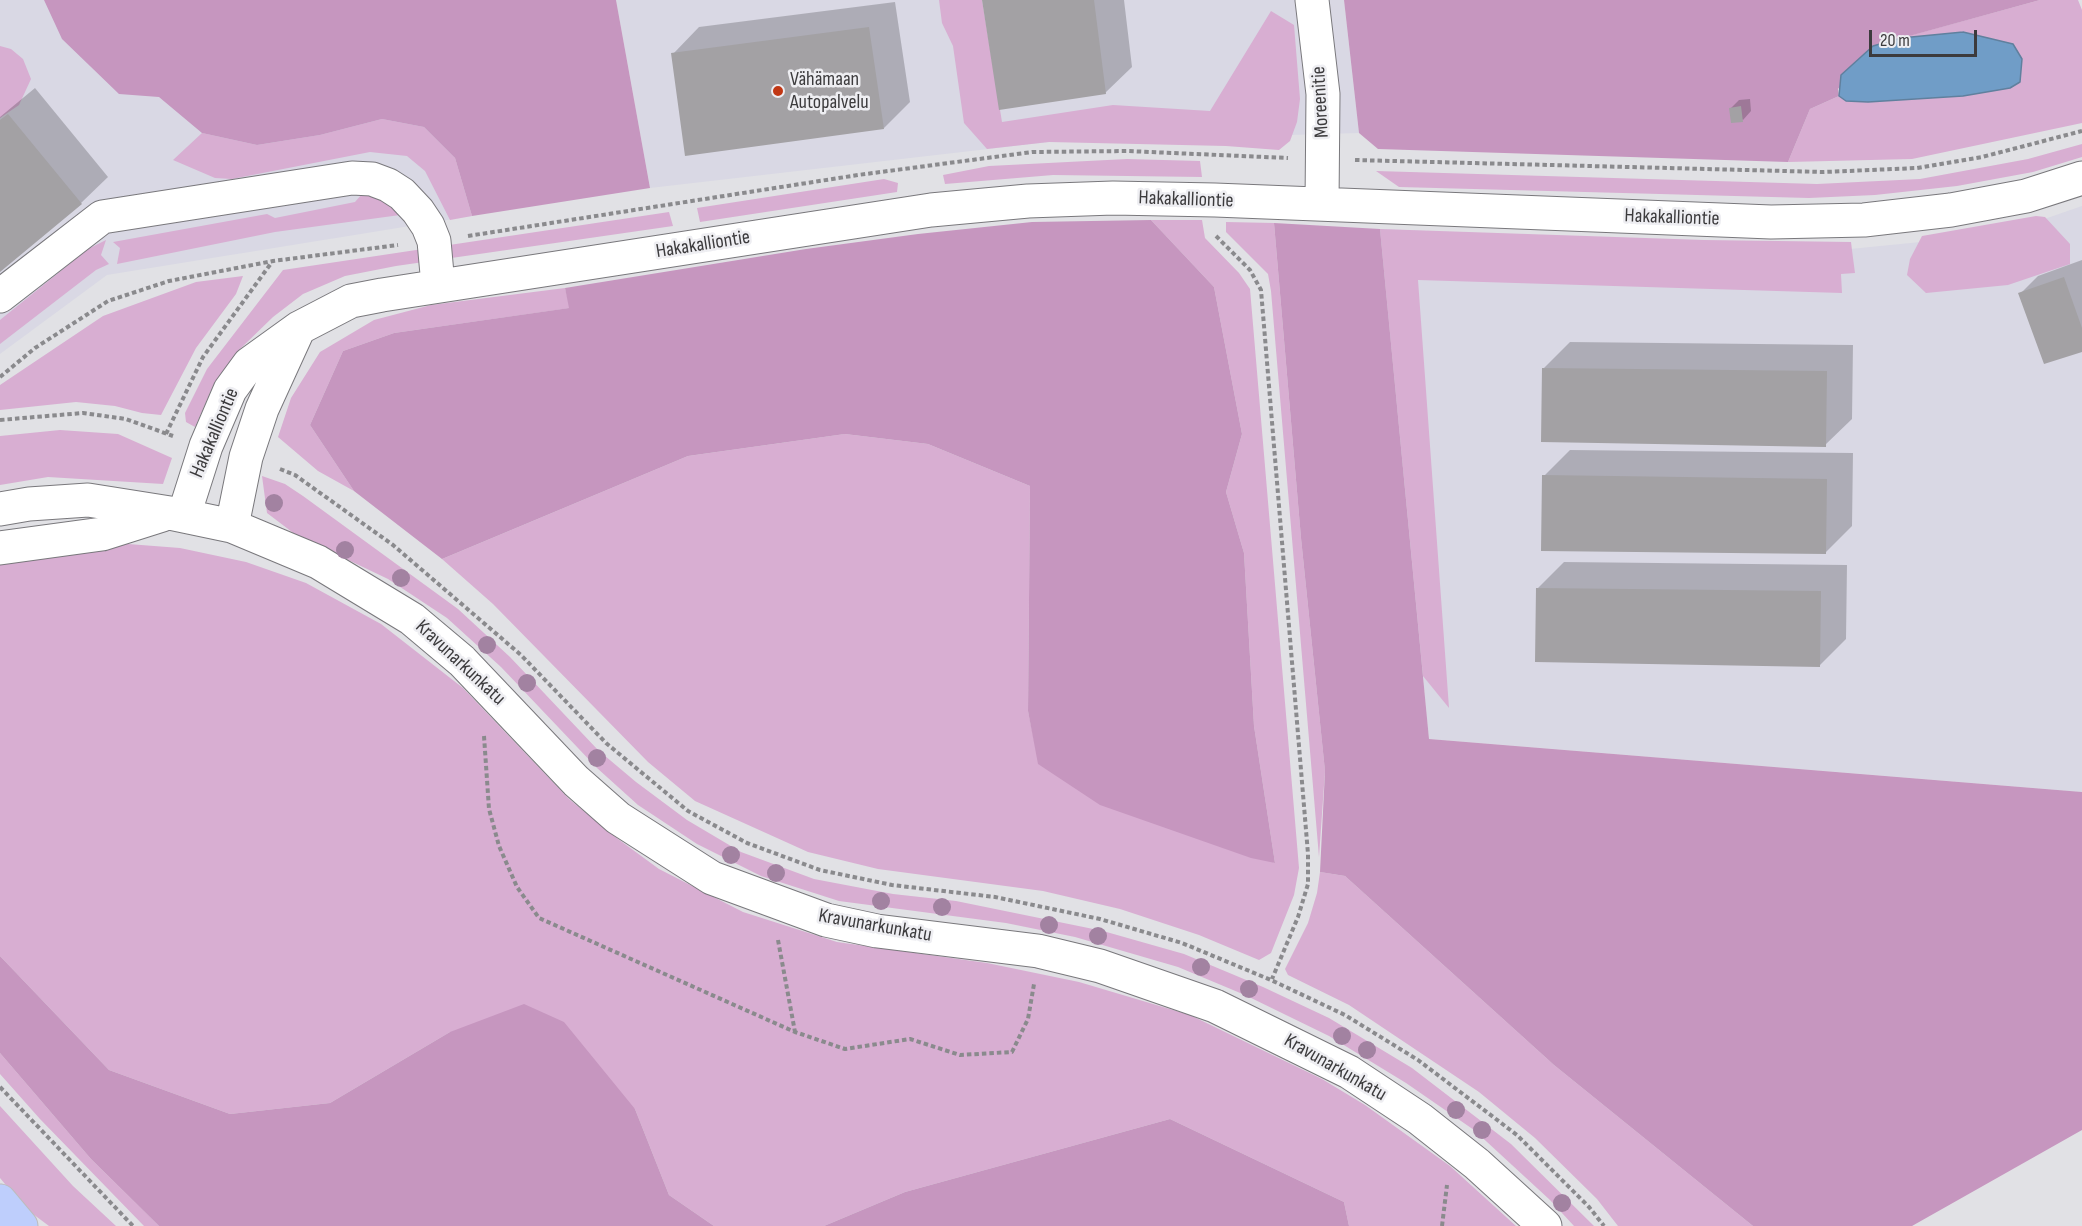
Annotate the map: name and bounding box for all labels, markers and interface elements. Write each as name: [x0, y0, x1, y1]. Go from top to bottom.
scale bar: [1872, 18, 1980, 56]
text: 20 m: [1880, 30, 1910, 51]
street label: Moreenitie: [1307, 66, 1335, 138]
place label: Vähämaan Autopalvelu: [790, 68, 869, 115]
marker: Vähämaan Autopalvelu: [771, 84, 785, 98]
street label: Hakakalliontie: [1138, 186, 1234, 214]
street label: Hakakalliontie: [1624, 204, 1720, 232]
street label: Hakakalliontie: [654, 226, 752, 264]
street label: Hakakalliontie: [185, 385, 245, 481]
street label: Kravunarkunkatu: [410, 615, 510, 711]
street label: Kravunarkunkatu: [817, 904, 933, 948]
street label: Kravunarkunkatu: [1279, 1029, 1391, 1107]

